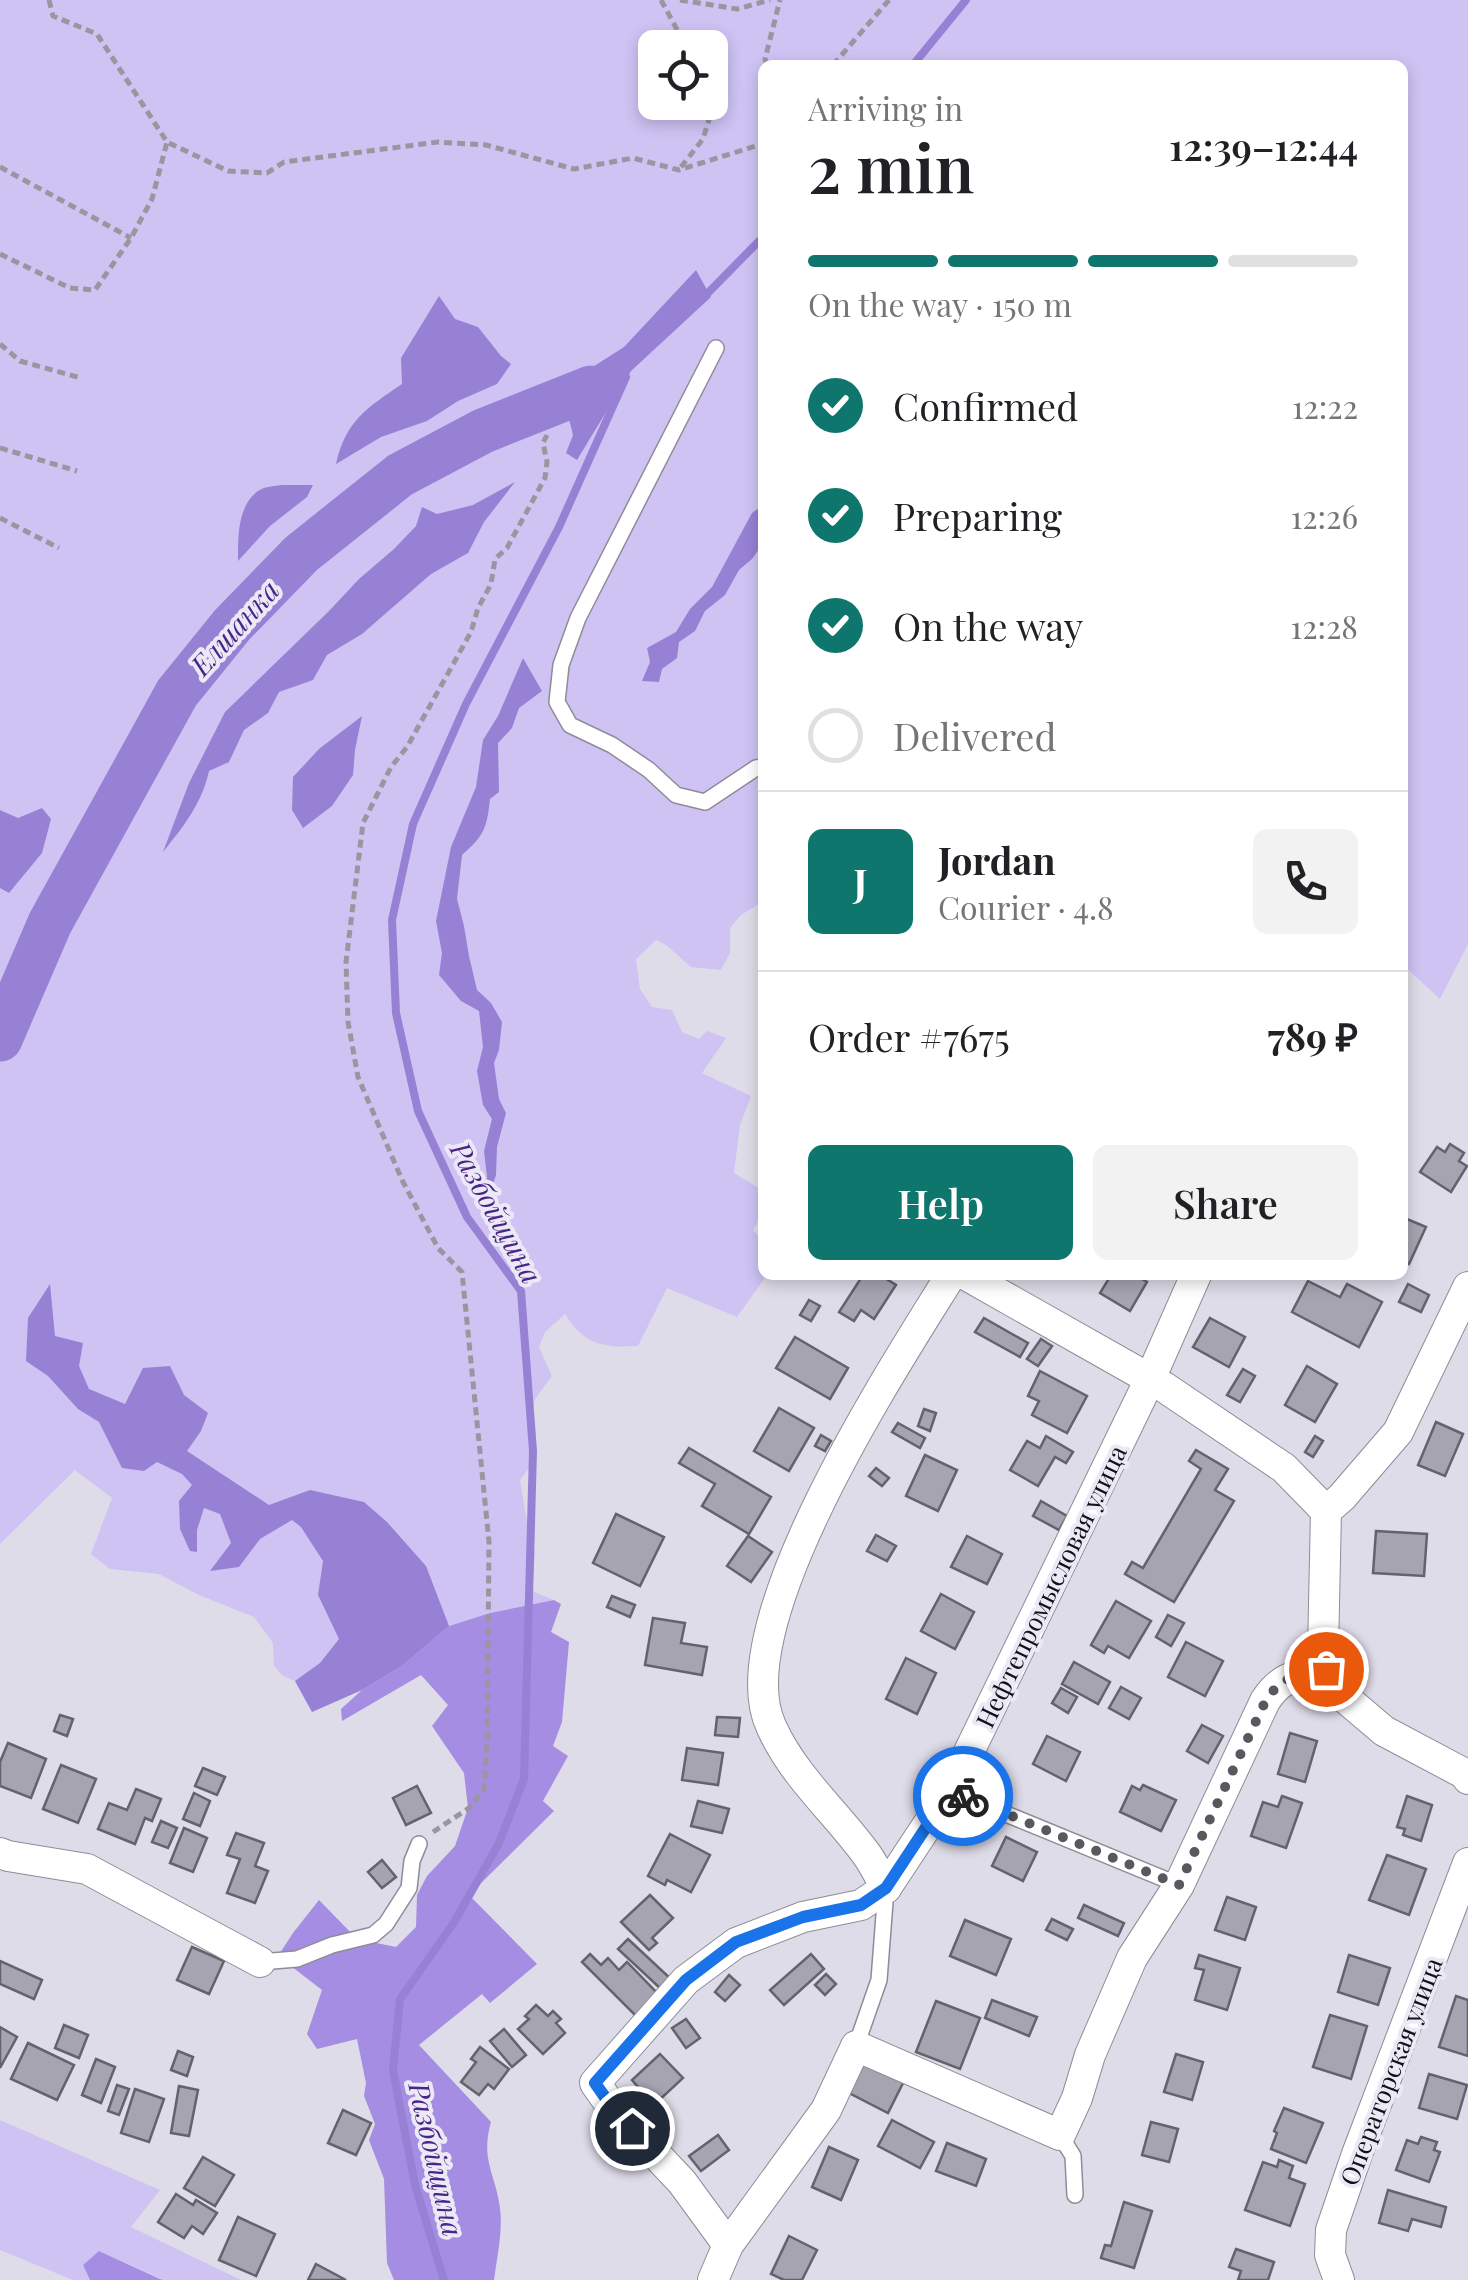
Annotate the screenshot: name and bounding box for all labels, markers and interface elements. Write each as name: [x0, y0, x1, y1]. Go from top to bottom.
map controls: [638, 30, 728, 120]
button: locate: [638, 30, 728, 120]
text: Arriving in: [808, 86, 963, 129]
text: 12:39–12:44: [1169, 120, 1358, 171]
text: 2 min: [808, 123, 974, 209]
text: On the way · 150 m: [808, 282, 1072, 325]
icon: check: [808, 378, 863, 433]
text: Confirmed: [893, 380, 1078, 431]
text: 12:22: [1292, 384, 1358, 427]
icon: check: [808, 488, 863, 543]
text: Preparing: [893, 490, 1062, 541]
text: 12:26: [1290, 494, 1358, 537]
water label: Елшанка: [181, 572, 287, 683]
icon: check: [808, 598, 863, 653]
text: On the way: [893, 600, 1083, 651]
text: 12:28: [1290, 604, 1358, 647]
text: Delivered: [893, 710, 1057, 761]
button: phone: [1253, 829, 1358, 934]
text: Jordan: [938, 834, 1056, 885]
text: J: [854, 856, 867, 907]
text: Courier · 4.8: [938, 885, 1114, 928]
text: 789 ₽: [1267, 1010, 1358, 1061]
text: Order #7675: [808, 1011, 1010, 1062]
water label: Разбойщина: [442, 1134, 551, 1290]
button: Help: [808, 1145, 1073, 1260]
button: Share: [1093, 1145, 1358, 1260]
street label: Нефтепромысловая улица: [967, 1439, 1133, 1733]
pin: [1284, 1627, 1369, 1712]
icon: bag: [1299, 1642, 1354, 1697]
courier: [913, 1746, 1013, 1846]
icon: bike: [936, 1769, 991, 1824]
street label: Операторская улица: [1331, 1952, 1449, 2190]
water label: Разбойщина: [401, 2077, 473, 2240]
pin: [590, 2086, 675, 2171]
icon: home: [605, 2101, 660, 2156]

